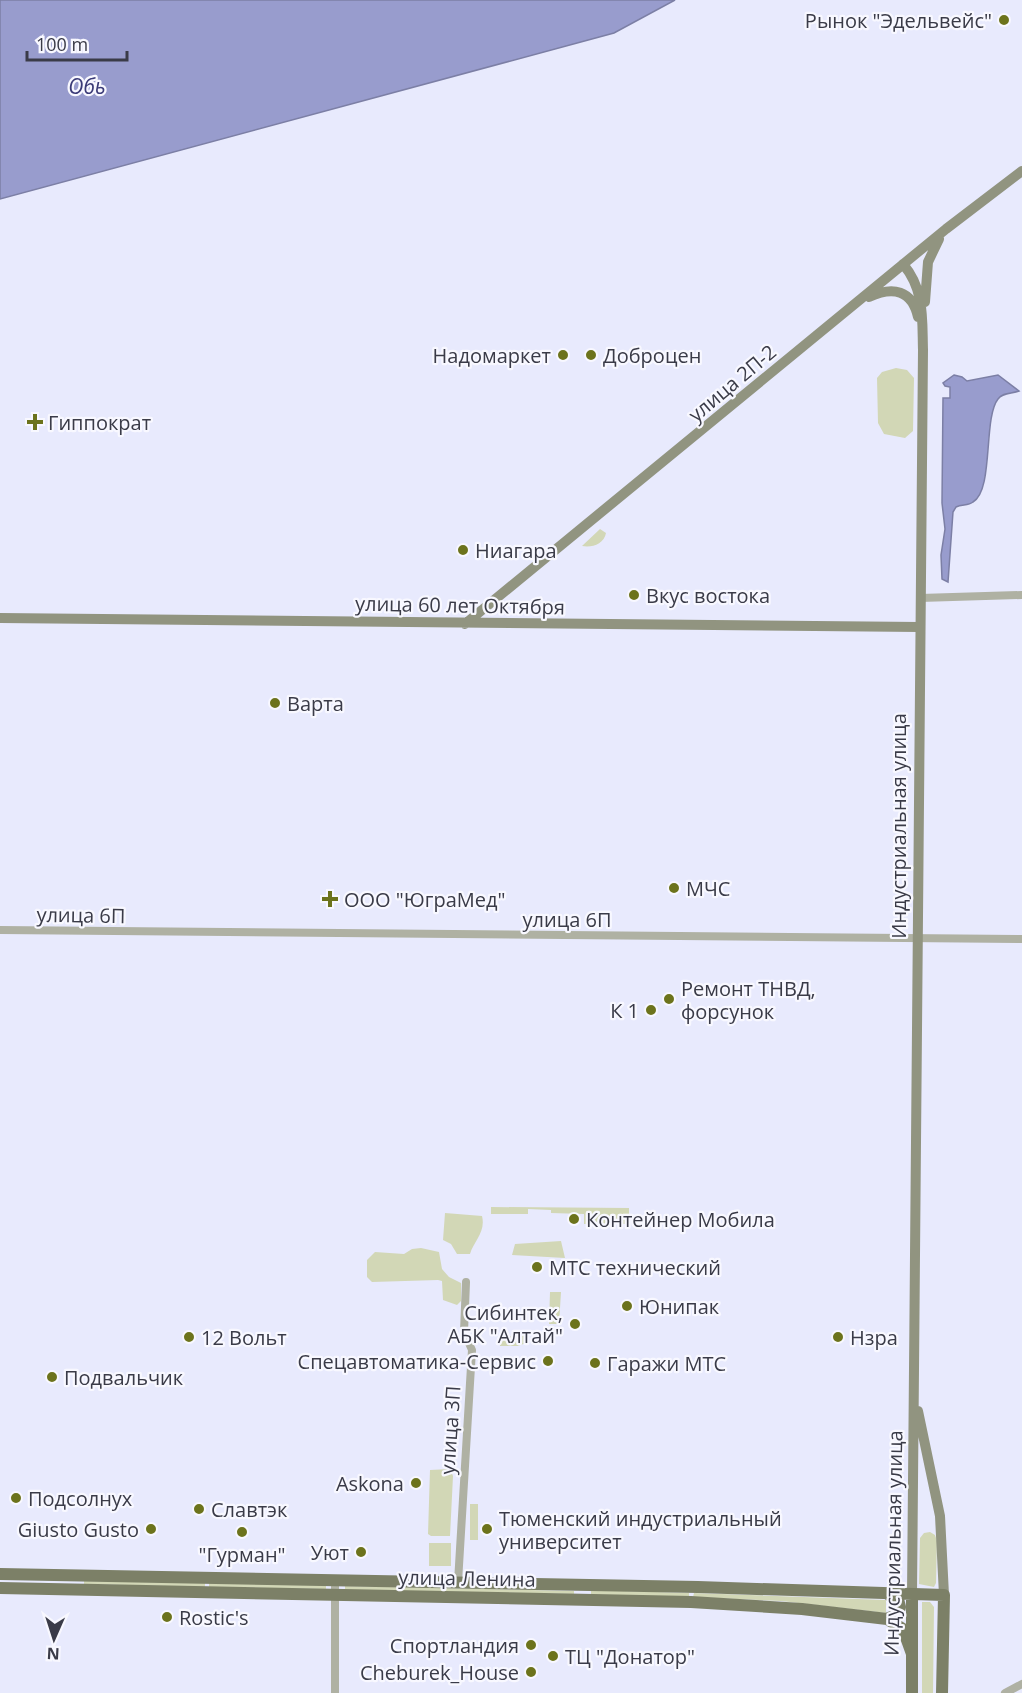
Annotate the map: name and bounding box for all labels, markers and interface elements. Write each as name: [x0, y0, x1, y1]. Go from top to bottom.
place label: Рынок "Эдельвейс": [805, 7, 992, 34]
marker: Рынок "Эдельвейс": [997, 13, 1011, 27]
scale bar: [27, 24, 128, 62]
text: 100 m: [36, 32, 88, 56]
water label: Обь: [68, 72, 106, 100]
street label: улица 2П-2: [682, 338, 782, 428]
place label: Надомаркет: [433, 342, 551, 369]
place label: Доброцен: [603, 342, 701, 369]
marker: Надомаркет: [556, 348, 570, 362]
marker: Доброцен: [584, 348, 598, 362]
place label: Гиппократ: [48, 409, 151, 436]
marker: Гиппократ: [26, 413, 44, 431]
place label: Ниагара: [475, 537, 557, 564]
marker: Ниагара: [456, 543, 470, 557]
place label: Вкус востока: [646, 582, 770, 609]
marker: Вкус востока: [627, 588, 641, 602]
street label: улица 60 лет Октября: [355, 590, 565, 620]
place label: Варта: [287, 690, 344, 717]
marker: Варта: [268, 696, 282, 710]
street label: Индустриальная улица: [885, 713, 912, 939]
place label: МЧС: [686, 875, 730, 902]
marker: МЧС: [667, 881, 681, 895]
place label: ООО "ЮграМед": [344, 886, 505, 913]
marker: ООО "ЮграМед": [321, 890, 339, 908]
street label: улица 6П: [36, 901, 126, 929]
street label: улица 6П: [522, 906, 612, 933]
place label: Ремонт ТНВД, форсунок: [681, 975, 816, 1025]
marker: Ремонт ТНВД, форсунок: [662, 992, 676, 1006]
place label: К 1: [610, 997, 639, 1024]
marker: К 1: [644, 1003, 658, 1017]
place label: Контейнер Мобила: [586, 1206, 775, 1233]
marker: Контейнер Мобила: [567, 1212, 581, 1226]
place label: МТС технический: [549, 1254, 721, 1281]
marker: МТС технический: [530, 1260, 544, 1274]
place label: Юнипак: [639, 1293, 720, 1320]
place label: Сибинтек, АБК "Алтай": [447, 1299, 563, 1349]
marker: Юнипак: [620, 1299, 634, 1313]
marker: Сибинтек, АБК "Алтай": [568, 1317, 582, 1331]
place label: 12 Вольт: [201, 1324, 287, 1351]
place label: Нзра: [850, 1324, 898, 1351]
marker: 12 Вольт: [182, 1330, 196, 1344]
marker: Нзра: [831, 1330, 845, 1344]
place label: Спецавтоматика-Сервис: [298, 1348, 536, 1375]
place label: Гаражи МТС: [607, 1350, 726, 1377]
marker: Спецавтоматика-Сервис: [541, 1354, 555, 1368]
marker: Гаражи МТС: [588, 1356, 602, 1370]
place label: Подвальчик: [64, 1364, 184, 1391]
marker: Подвальчик: [45, 1370, 59, 1384]
street label: улица 3П: [433, 1385, 467, 1475]
street label: Индустриальная улица: [878, 1430, 908, 1656]
place label: Askona: [336, 1470, 404, 1497]
marker: Askona: [409, 1476, 423, 1490]
place label: Подсолнух: [28, 1485, 133, 1512]
marker: Подсолнух: [9, 1491, 23, 1505]
place label: Славтэк: [211, 1496, 288, 1523]
marker: Славтэк: [192, 1502, 206, 1516]
place label: Тюменский индустриальный университет: [499, 1505, 782, 1555]
place label: Giusto Gusto: [18, 1516, 139, 1543]
marker: Giusto Gusto: [144, 1522, 158, 1536]
marker: Тюменский индустриальный университет: [480, 1522, 494, 1536]
marker: "Гурман": [235, 1525, 249, 1539]
place label: Уют: [311, 1539, 349, 1566]
place label: "Гурман": [198, 1541, 286, 1568]
marker: Уют: [354, 1545, 368, 1559]
street label: улица Ленина: [398, 1563, 536, 1593]
place label: Rostic's: [179, 1604, 249, 1631]
north arrow: [24, 1609, 84, 1669]
marker: Rostic's: [160, 1610, 174, 1624]
place label: Спортландия: [390, 1632, 519, 1659]
marker: Спортландия: [524, 1638, 538, 1652]
text: N: [46, 1643, 60, 1665]
place label: ТЦ "Донатор": [565, 1643, 695, 1670]
marker: ТЦ "Донатор": [546, 1649, 560, 1663]
place label: Cheburek_House: [360, 1659, 519, 1686]
marker: Cheburek_House: [524, 1665, 538, 1679]

